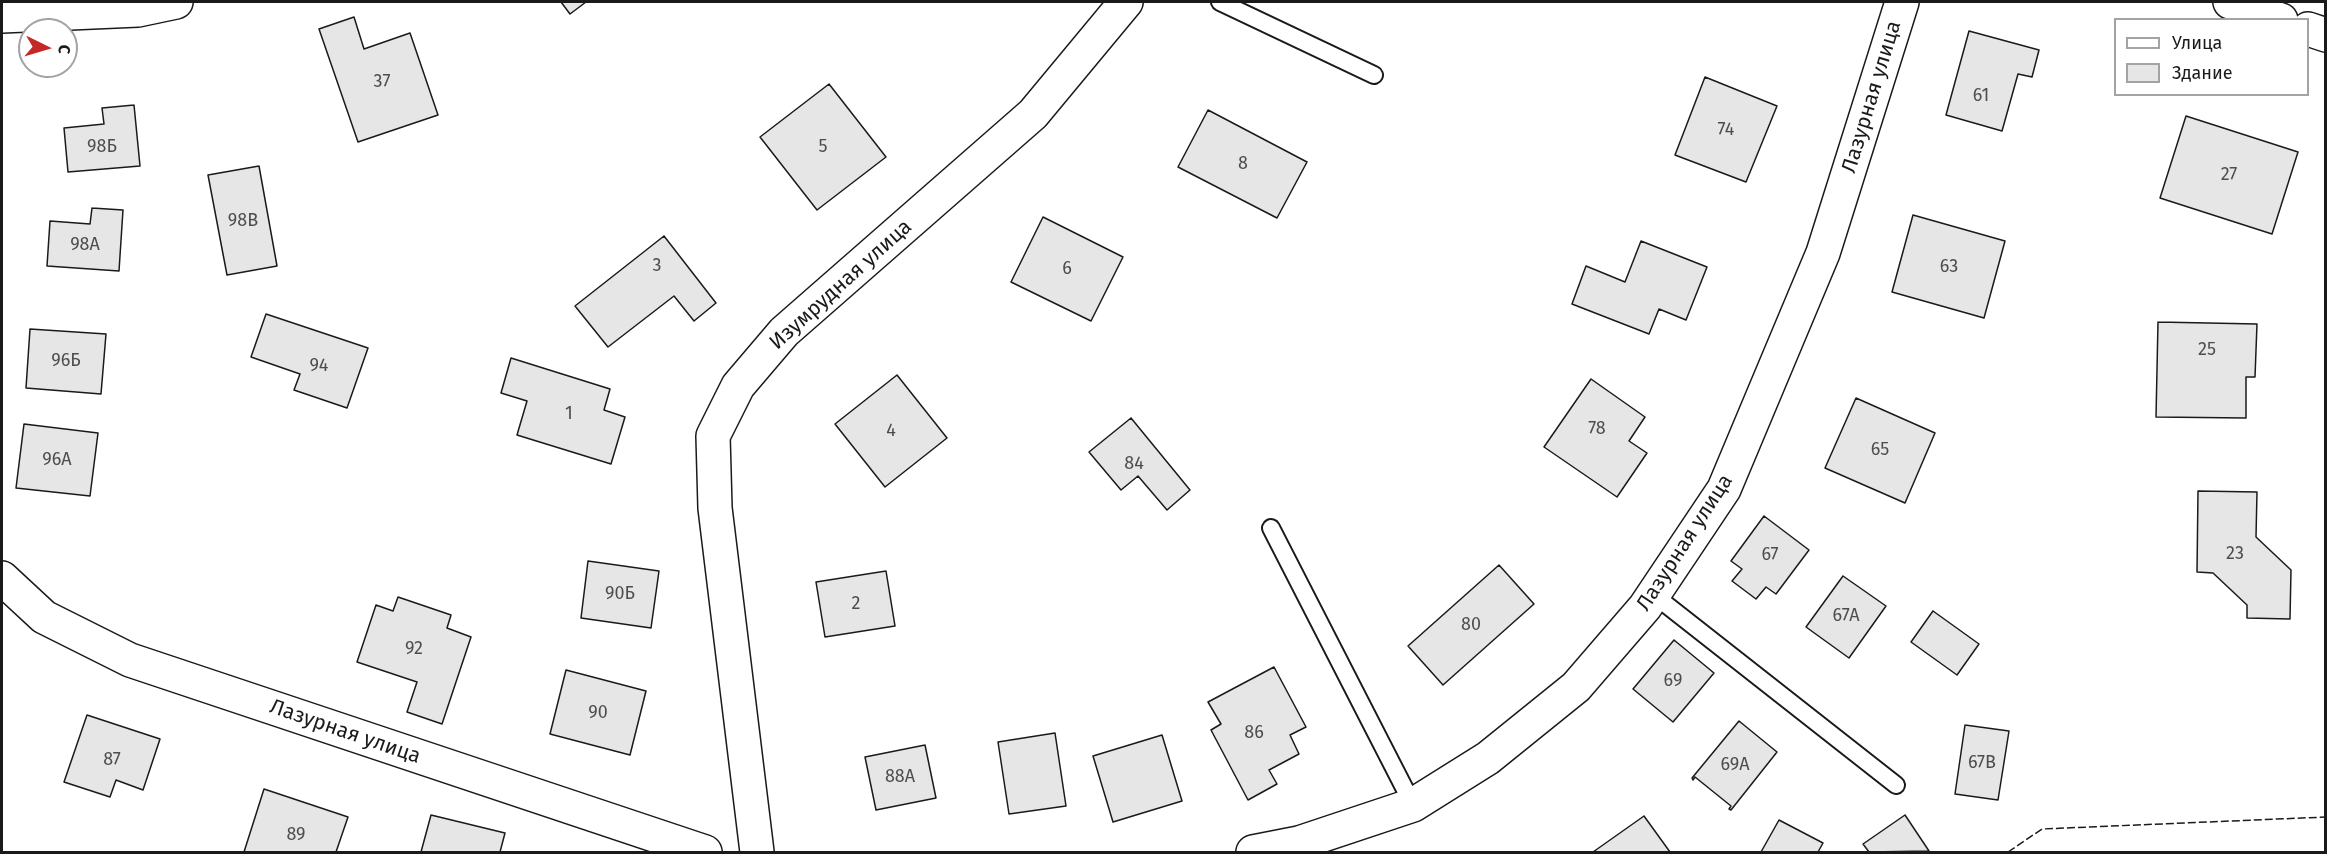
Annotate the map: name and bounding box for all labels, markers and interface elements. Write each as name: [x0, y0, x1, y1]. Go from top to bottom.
north arrow: [18, 18, 78, 78]
street label: Лазурная улица: [1837, 18, 1907, 176]
legend: [2114, 18, 2309, 96]
text: Улица: [2172, 32, 2222, 54]
text: С: [55, 44, 74, 55]
text: Здание: [2172, 62, 2233, 84]
house number: 37: [374, 71, 390, 93]
house number: 61: [1973, 85, 1989, 107]
house number: 74: [1718, 119, 1734, 141]
house number: 98Б: [87, 136, 117, 158]
house number: 5: [818, 136, 828, 158]
house number: 8: [1238, 153, 1248, 175]
house number: 27: [2221, 164, 2237, 186]
house number: 98В: [228, 210, 258, 232]
street label: Изумрудная улица: [765, 215, 917, 355]
house number: 98А: [70, 234, 100, 256]
house number: 3: [653, 255, 661, 277]
house number: 63: [1940, 256, 1958, 278]
house number: 6: [1062, 258, 1072, 280]
house number: 25: [2198, 339, 2216, 361]
house number: 96Б: [51, 350, 81, 372]
house number: 94: [310, 355, 328, 377]
house number: 1: [565, 403, 573, 425]
house number: 78: [1588, 418, 1606, 440]
house number: 4: [886, 420, 896, 442]
house number: 65: [1871, 439, 1889, 461]
house number: 96А: [42, 449, 72, 471]
house number: 84: [1124, 453, 1144, 475]
street label: Лазурная улица: [1631, 470, 1739, 616]
house number: 23: [2226, 543, 2244, 565]
house number: 67: [1761, 544, 1779, 566]
house number: 90Б: [605, 583, 635, 605]
house number: 2: [852, 593, 860, 615]
house number: 67А: [1833, 605, 1859, 627]
house number: 80: [1461, 614, 1481, 636]
house number: 92: [405, 638, 423, 660]
house number: 69: [1664, 670, 1682, 692]
street label: Лазурная улица: [266, 694, 424, 770]
house number: 90: [588, 702, 608, 724]
house number: 86: [1244, 722, 1264, 744]
house number: 87: [103, 749, 121, 771]
house number: 67В: [1968, 752, 1996, 774]
house number: 69А: [1721, 754, 1749, 776]
house number: 88А: [885, 766, 915, 788]
house number: 89: [286, 824, 306, 846]

